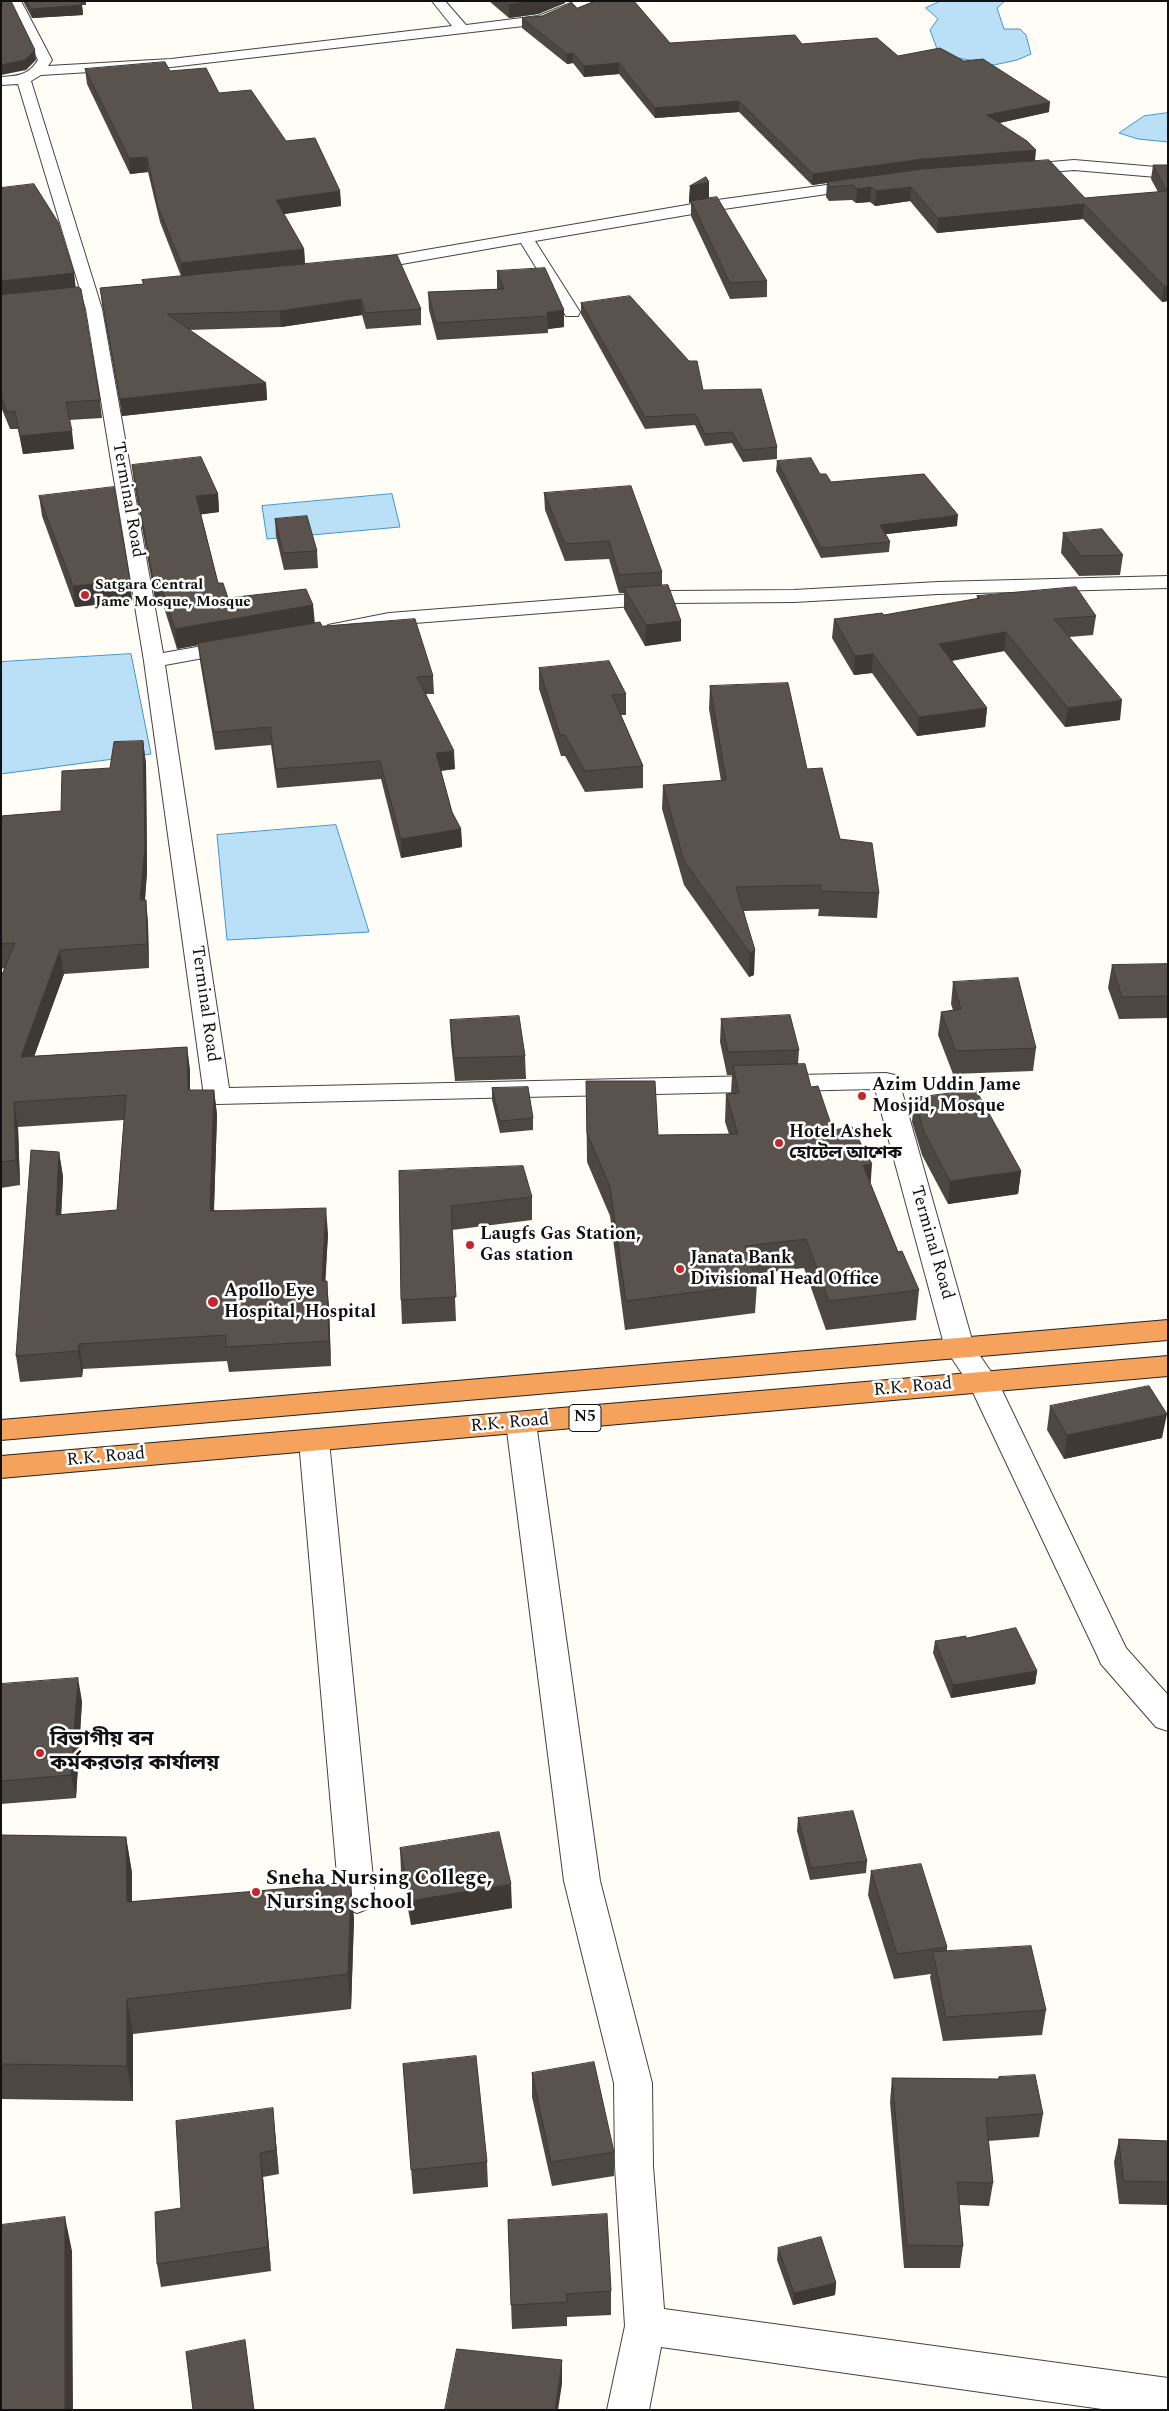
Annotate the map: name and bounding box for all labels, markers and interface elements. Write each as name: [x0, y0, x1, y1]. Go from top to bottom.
street label: Terminal Road: [106, 440, 148, 560]
place label: Satgara Central Jame Mosque, Mosque: [95, 577, 251, 612]
marker: Satgara Central Jame Mosque, Mosque: [79, 589, 91, 601]
street label: Terminal Road: [185, 944, 223, 1064]
place label: Azim Uddin Jame Mosjid, Mosque: [872, 1075, 1021, 1118]
marker: Azim Uddin Jame Mosjid, Mosque: [856, 1090, 868, 1102]
place label: Hotel Ashek হোটেল আশেক: [789, 1122, 902, 1164]
marker: Hotel Ashek হোটেল আশেক: [773, 1137, 785, 1149]
street label: Terminal Road: [904, 1184, 958, 1302]
place label: Laugfs Gas Station, Gas station: [480, 1224, 641, 1266]
marker: Laugfs Gas Station, Gas station: [464, 1239, 476, 1251]
place label: Janata Bank Divisional Head Office: [690, 1248, 879, 1290]
marker: Janata Bank Divisional Head Office: [674, 1263, 686, 1275]
place label: Apollo Eye Hospital, Hospital: [224, 1281, 376, 1324]
marker: Apollo Eye Hospital, Hospital: [206, 1295, 220, 1309]
street label: R.K. Road: [873, 1374, 953, 1402]
road number: N5: [569, 1405, 601, 1432]
street label: R.K. Road: [470, 1410, 550, 1438]
street label: R.K. Road: [66, 1444, 146, 1472]
place label: বিভাগীয় বন কর্মকরতার কার্যালয়: [50, 1728, 219, 1778]
marker: বিভাগীয় বন কর্মকরতার কার্যালয়: [34, 1747, 46, 1759]
place label: Sneha Nursing College, Nursing school: [266, 1867, 492, 1917]
marker: Sneha Nursing College, Nursing school: [250, 1886, 262, 1898]

